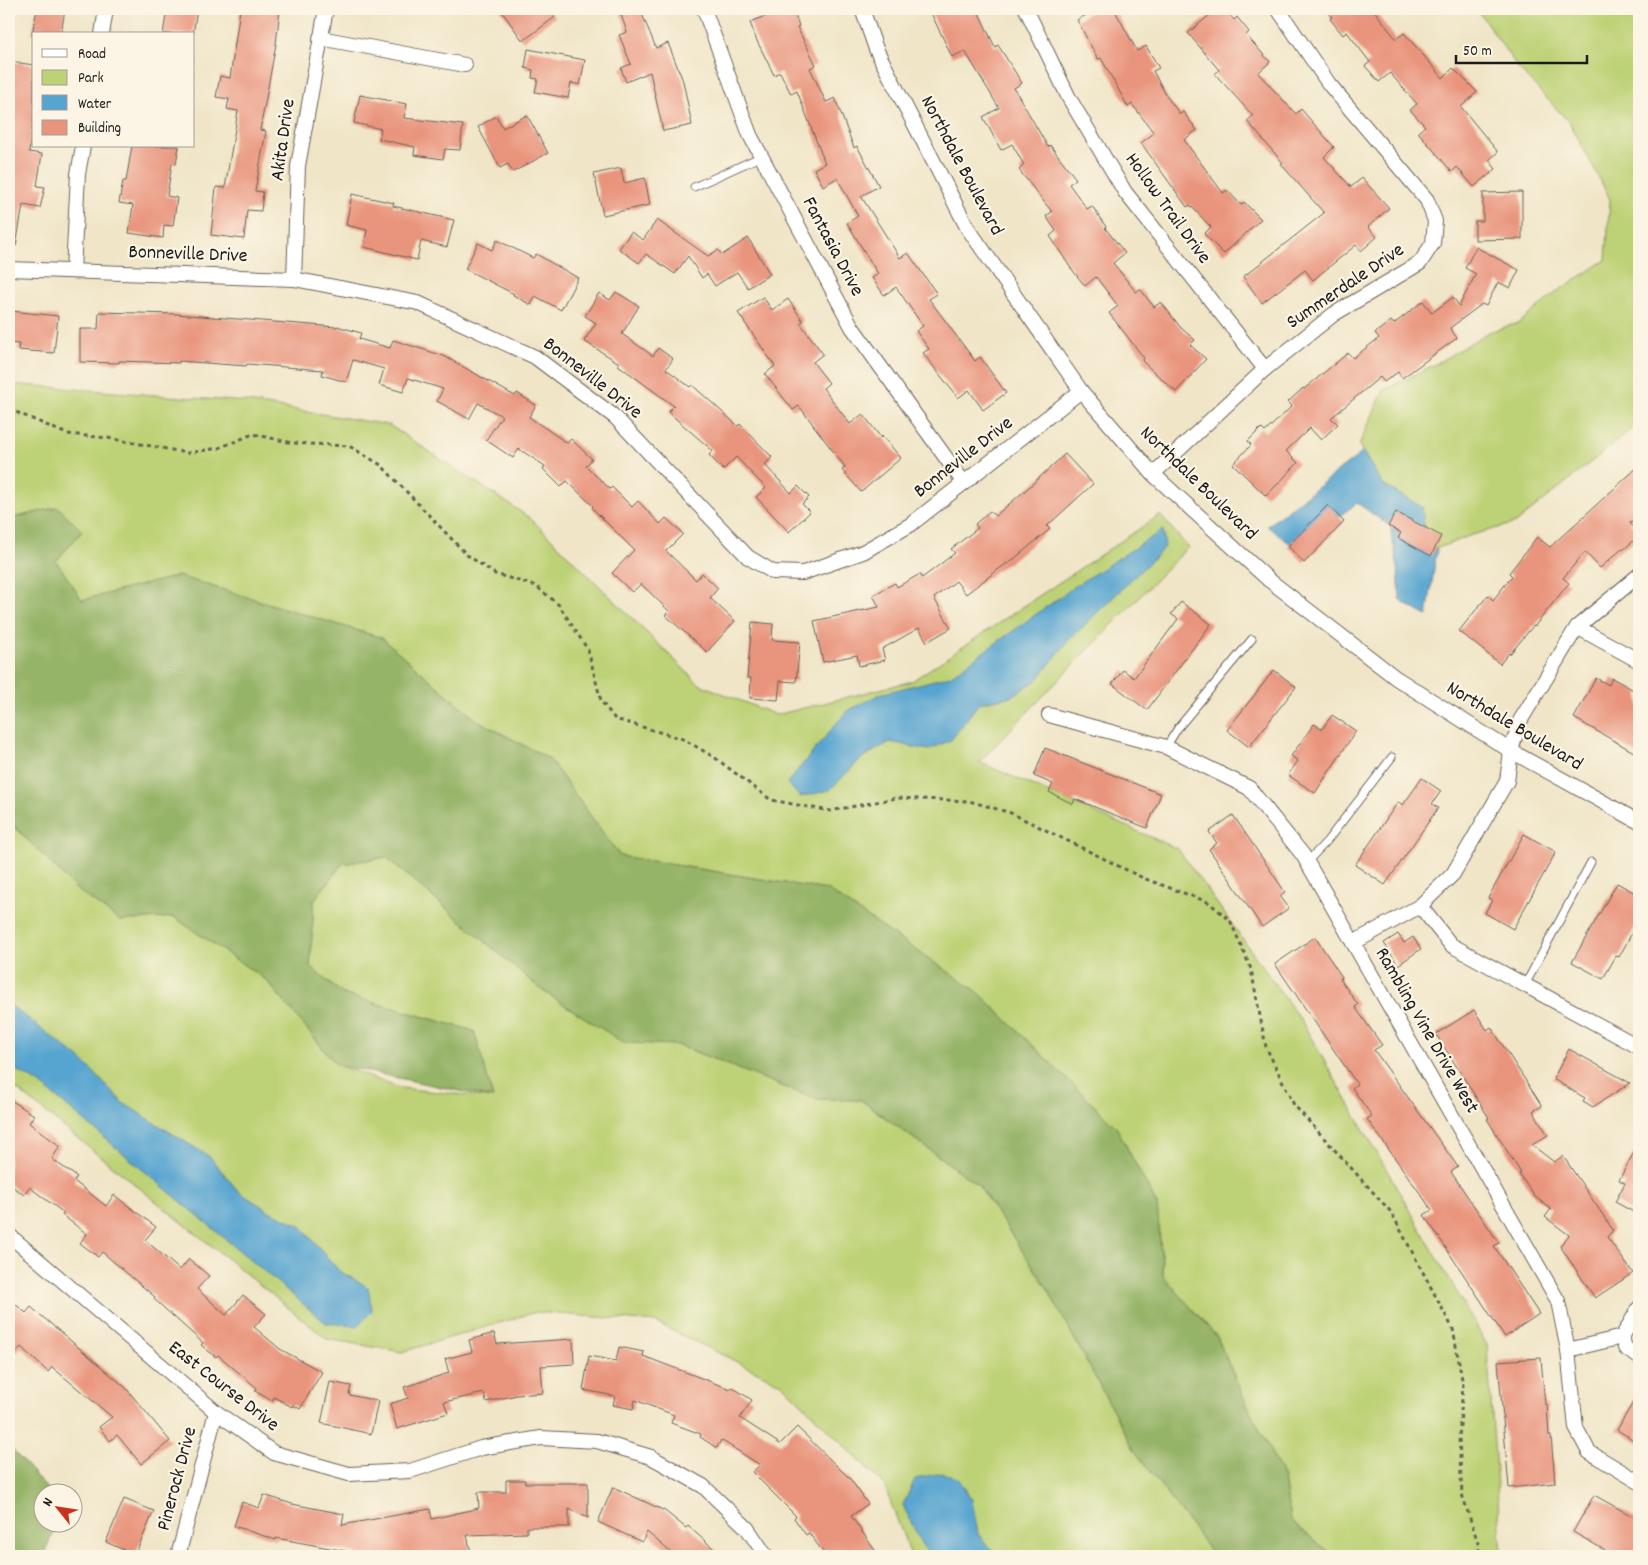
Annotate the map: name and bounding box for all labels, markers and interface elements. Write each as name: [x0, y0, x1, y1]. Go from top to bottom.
legend: [32, 32, 195, 148]
scale bar: [1456, 32, 1587, 64]
text: 50 m: [1463, 41, 1492, 63]
text: Road: [78, 44, 106, 66]
text: Park: [78, 68, 104, 90]
street label: Northdale Boulevard: [912, 91, 1010, 241]
text: Water: [78, 94, 112, 116]
street label: Akita Drive: [264, 97, 304, 183]
text: Building: [78, 118, 121, 140]
street label: Hollow Trail Drive: [1117, 148, 1217, 271]
street label: Fantasia Drive: [794, 192, 870, 302]
street label: Summerdale Drive: [1282, 237, 1411, 337]
street label: Bonneville Drive: [128, 239, 248, 271]
street label: Bonneville Drive: [536, 331, 648, 427]
street label: Bonneville Drive: [908, 410, 1020, 506]
street label: Northdale Boulevard: [1133, 420, 1263, 548]
street label: Northdale Boulevard: [1440, 675, 1588, 779]
street label: Rambling Vine Drive West: [1367, 943, 1485, 1119]
street label: East Course Drive: [162, 1335, 285, 1439]
street label: Pinerock Drive: [151, 1424, 205, 1534]
north arrow: [32, 1482, 82, 1532]
text: N: [38, 1494, 59, 1510]

